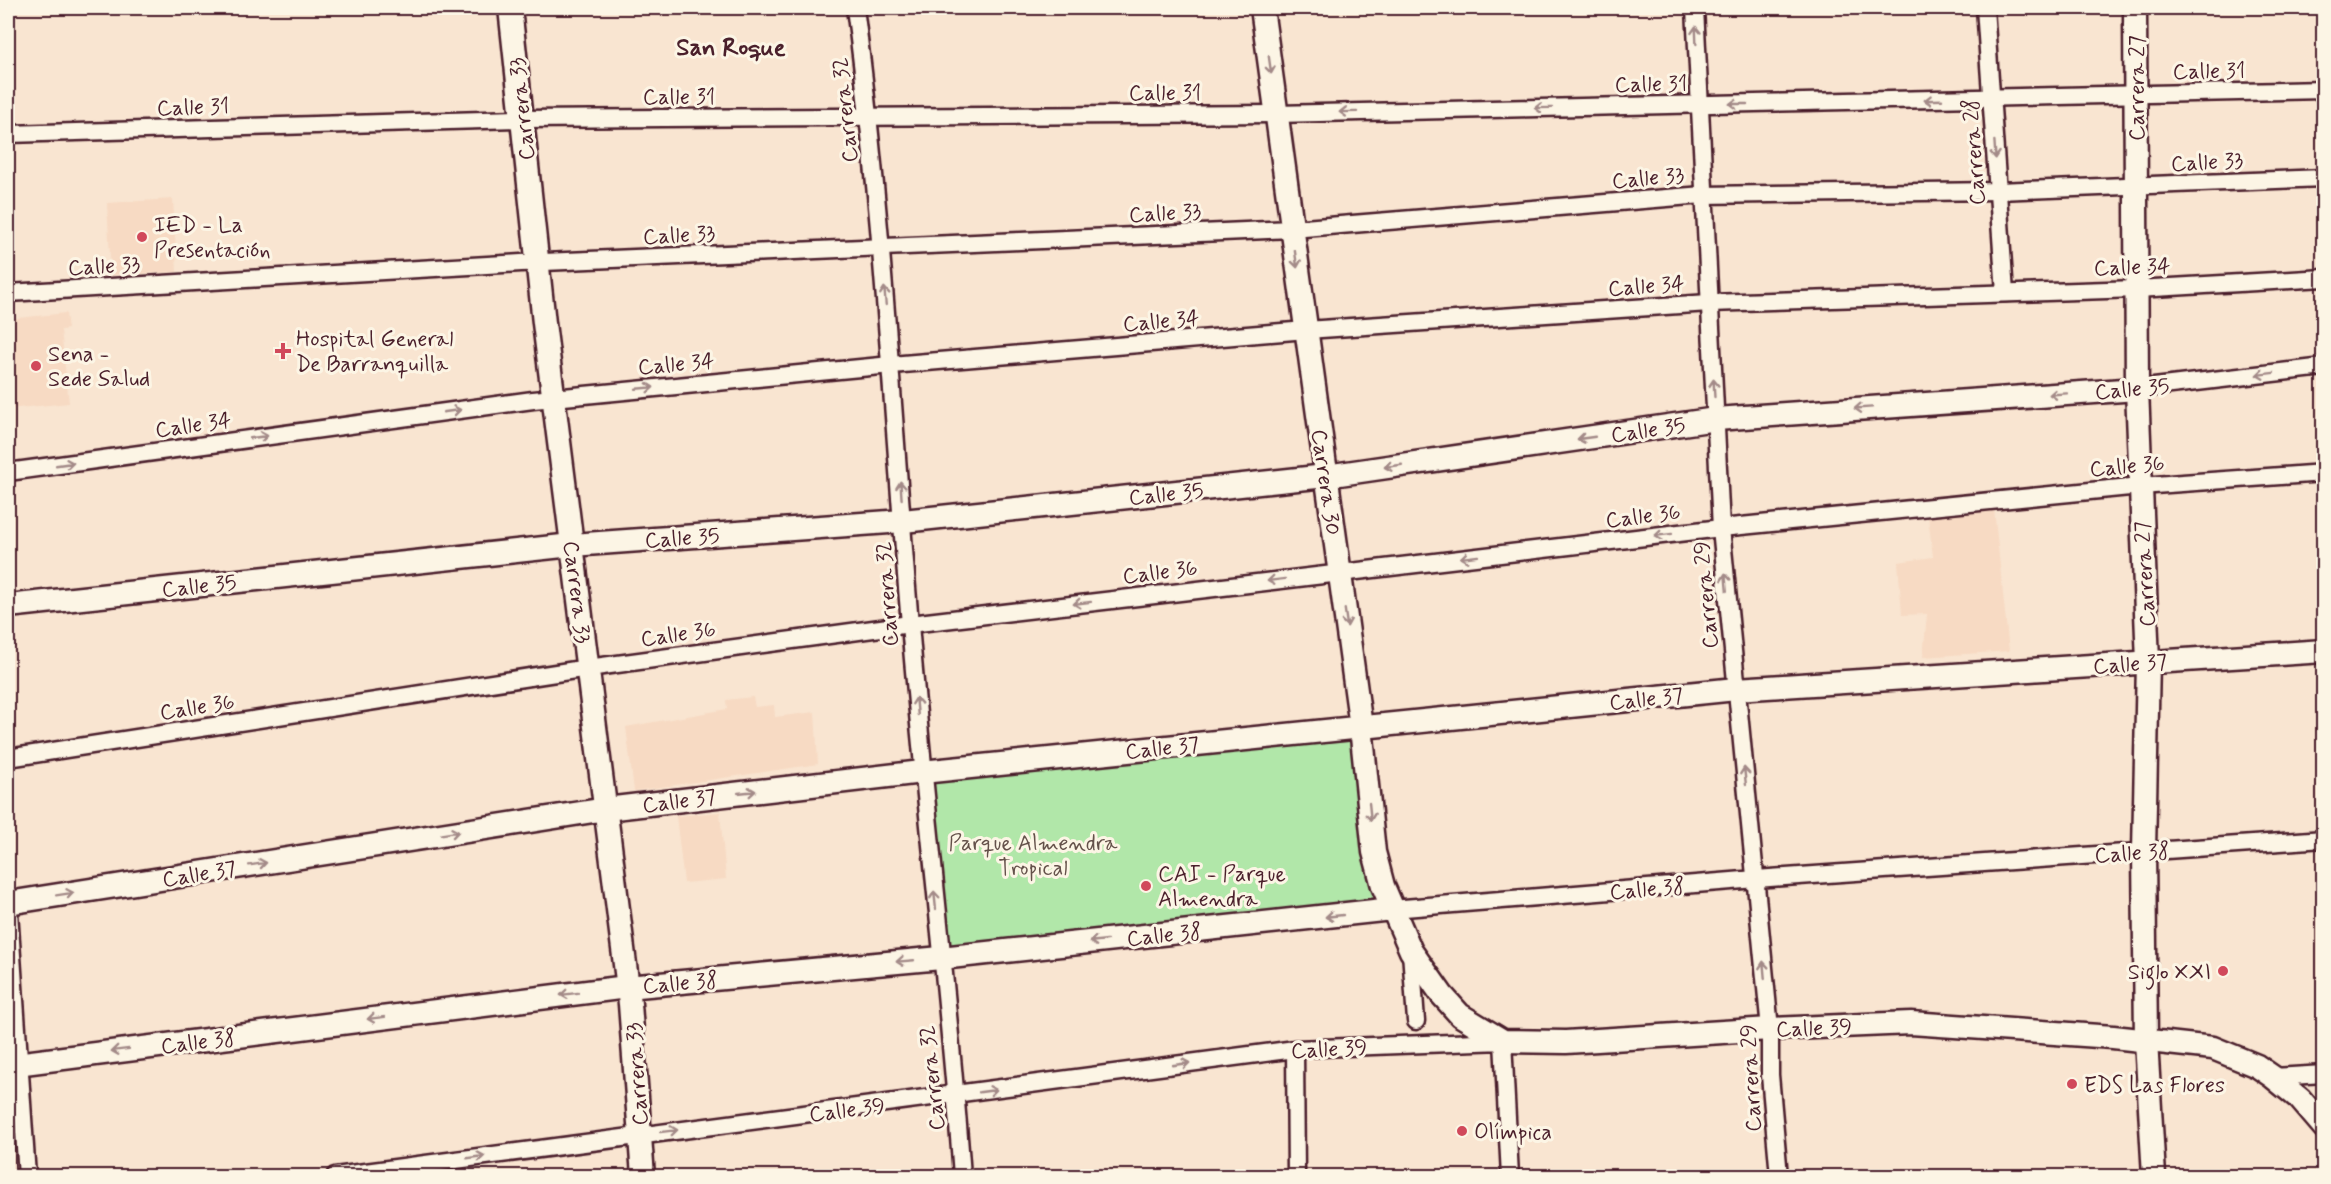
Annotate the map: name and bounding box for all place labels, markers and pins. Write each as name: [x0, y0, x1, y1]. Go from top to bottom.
place label: IED - La Presentación: [154, 212, 271, 265]
marker: IED - La Presentación: [135, 230, 149, 244]
place label: Hospital General De Barranquilla: [296, 326, 453, 379]
place label: Sena - Sede Salud: [48, 341, 150, 394]
marker: Hospital General De Barranquilla: [274, 342, 292, 360]
marker: Sena - Sede Salud: [29, 359, 43, 373]
place label: CAI - Parque Almendra: [1158, 861, 1286, 914]
marker: CAI - Parque Almendra: [1139, 879, 1153, 893]
place label: Siglo XXI: [2128, 959, 2211, 990]
marker: Siglo XXI: [2216, 964, 2230, 978]
place label: EDS Las Flores: [2084, 1072, 2225, 1100]
marker: EDS Las Flores: [2065, 1077, 2079, 1091]
place label: Olímpica: [1474, 1119, 1552, 1147]
marker: Olímpica: [1455, 1124, 1469, 1138]

